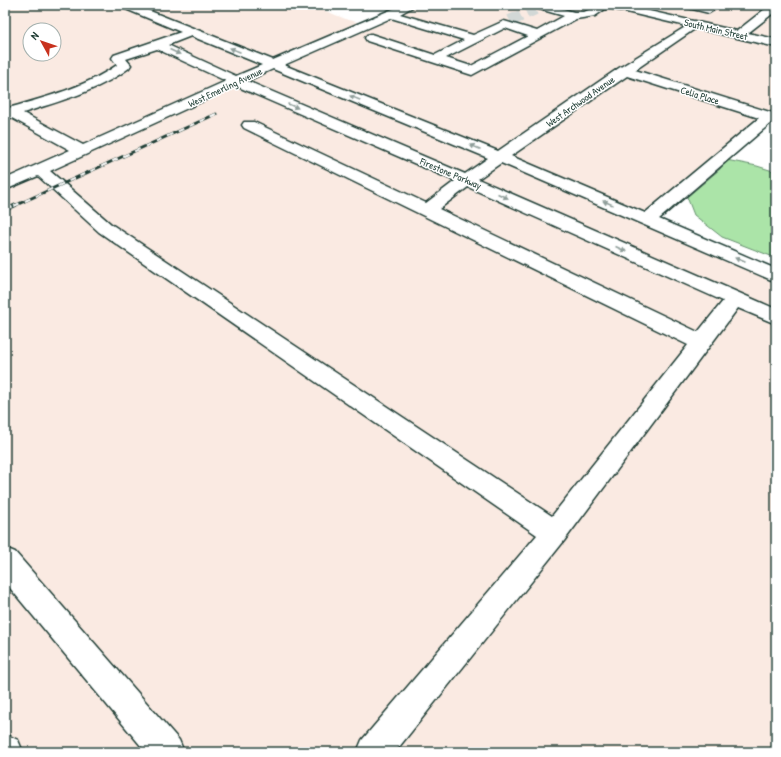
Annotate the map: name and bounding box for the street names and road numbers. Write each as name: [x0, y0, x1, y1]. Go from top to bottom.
street label: South Main Street: [683, 16, 749, 43]
street label: West Emerling Avenue: [186, 65, 264, 110]
street label: West Archwood Avenue: [543, 73, 617, 130]
street label: Celia Place: [679, 83, 721, 108]
street label: Firestone Parkway: [417, 154, 483, 192]

